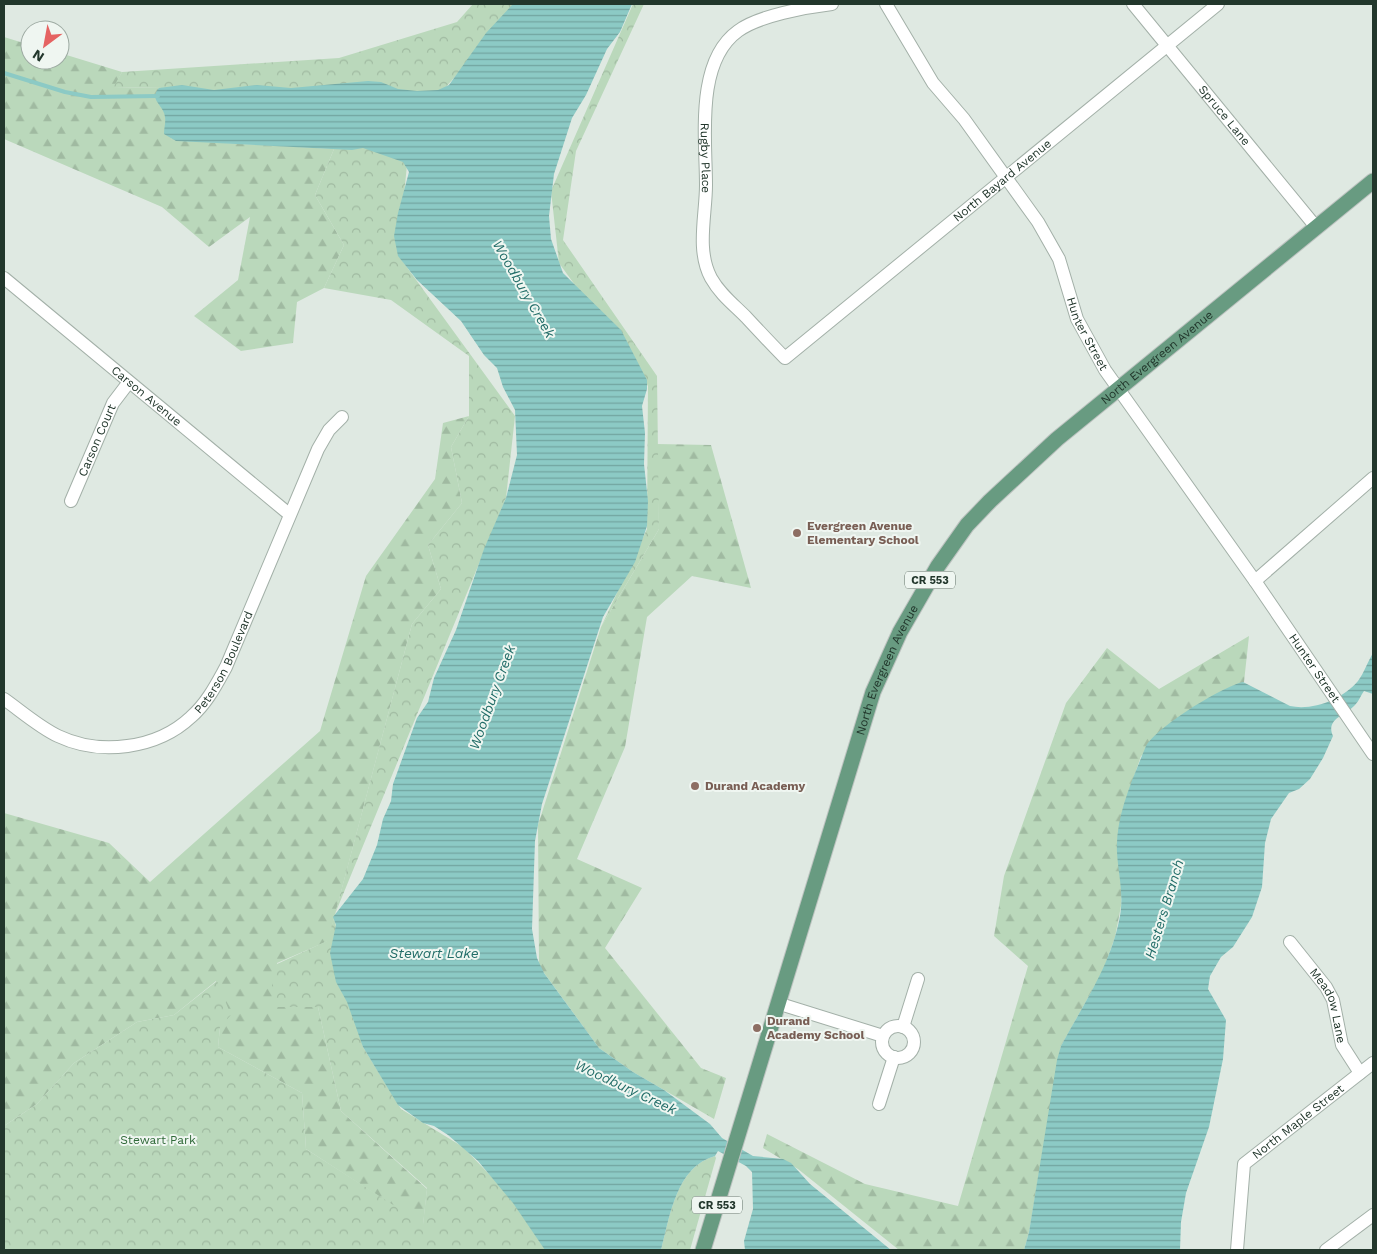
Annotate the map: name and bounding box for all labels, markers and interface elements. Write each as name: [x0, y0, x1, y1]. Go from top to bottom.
north arrow: [20, 20, 70, 70]
text: N: [29, 46, 47, 66]
street label: Spruce Lane: [1196, 82, 1253, 148]
street label: Rugby Place: [698, 123, 713, 193]
street label: North Bayard Avenue: [950, 136, 1054, 225]
water label: Woodbury Creek: [490, 237, 559, 341]
street label: Hunter Street: [1064, 295, 1111, 373]
street label: North Evergreen Avenue: [1098, 307, 1216, 407]
street label: Carson Avenue: [109, 363, 184, 429]
street label: Carson Court: [75, 402, 119, 479]
place label: Evergreen Avenue Elementary School: [807, 519, 919, 547]
marker: Evergreen Avenue Elementary School: [791, 527, 803, 539]
road number: CR 553: [905, 572, 955, 588]
street label: North Evergreen Avenue: [853, 602, 921, 737]
street label: Peterson Boulevard: [191, 609, 256, 716]
street label: Hunter Street: [1286, 631, 1343, 705]
water label: Woodbury Creek: [466, 642, 518, 751]
place label: Durand Academy: [705, 779, 805, 793]
marker: Durand Academy: [689, 780, 701, 792]
water label: Hesters Branch: [1141, 857, 1187, 961]
water label: Stewart Lake: [389, 945, 479, 961]
street label: Meadow Lane: [1307, 965, 1348, 1045]
place label: Durand Academy School: [767, 1014, 864, 1042]
marker: Durand Academy School: [751, 1022, 763, 1034]
water label: Woodbury Creek: [573, 1057, 680, 1118]
street label: North Maple Street: [1250, 1081, 1347, 1162]
park label: Stewart Park: [120, 1133, 196, 1147]
road number: CR 553: [692, 1196, 742, 1214]

